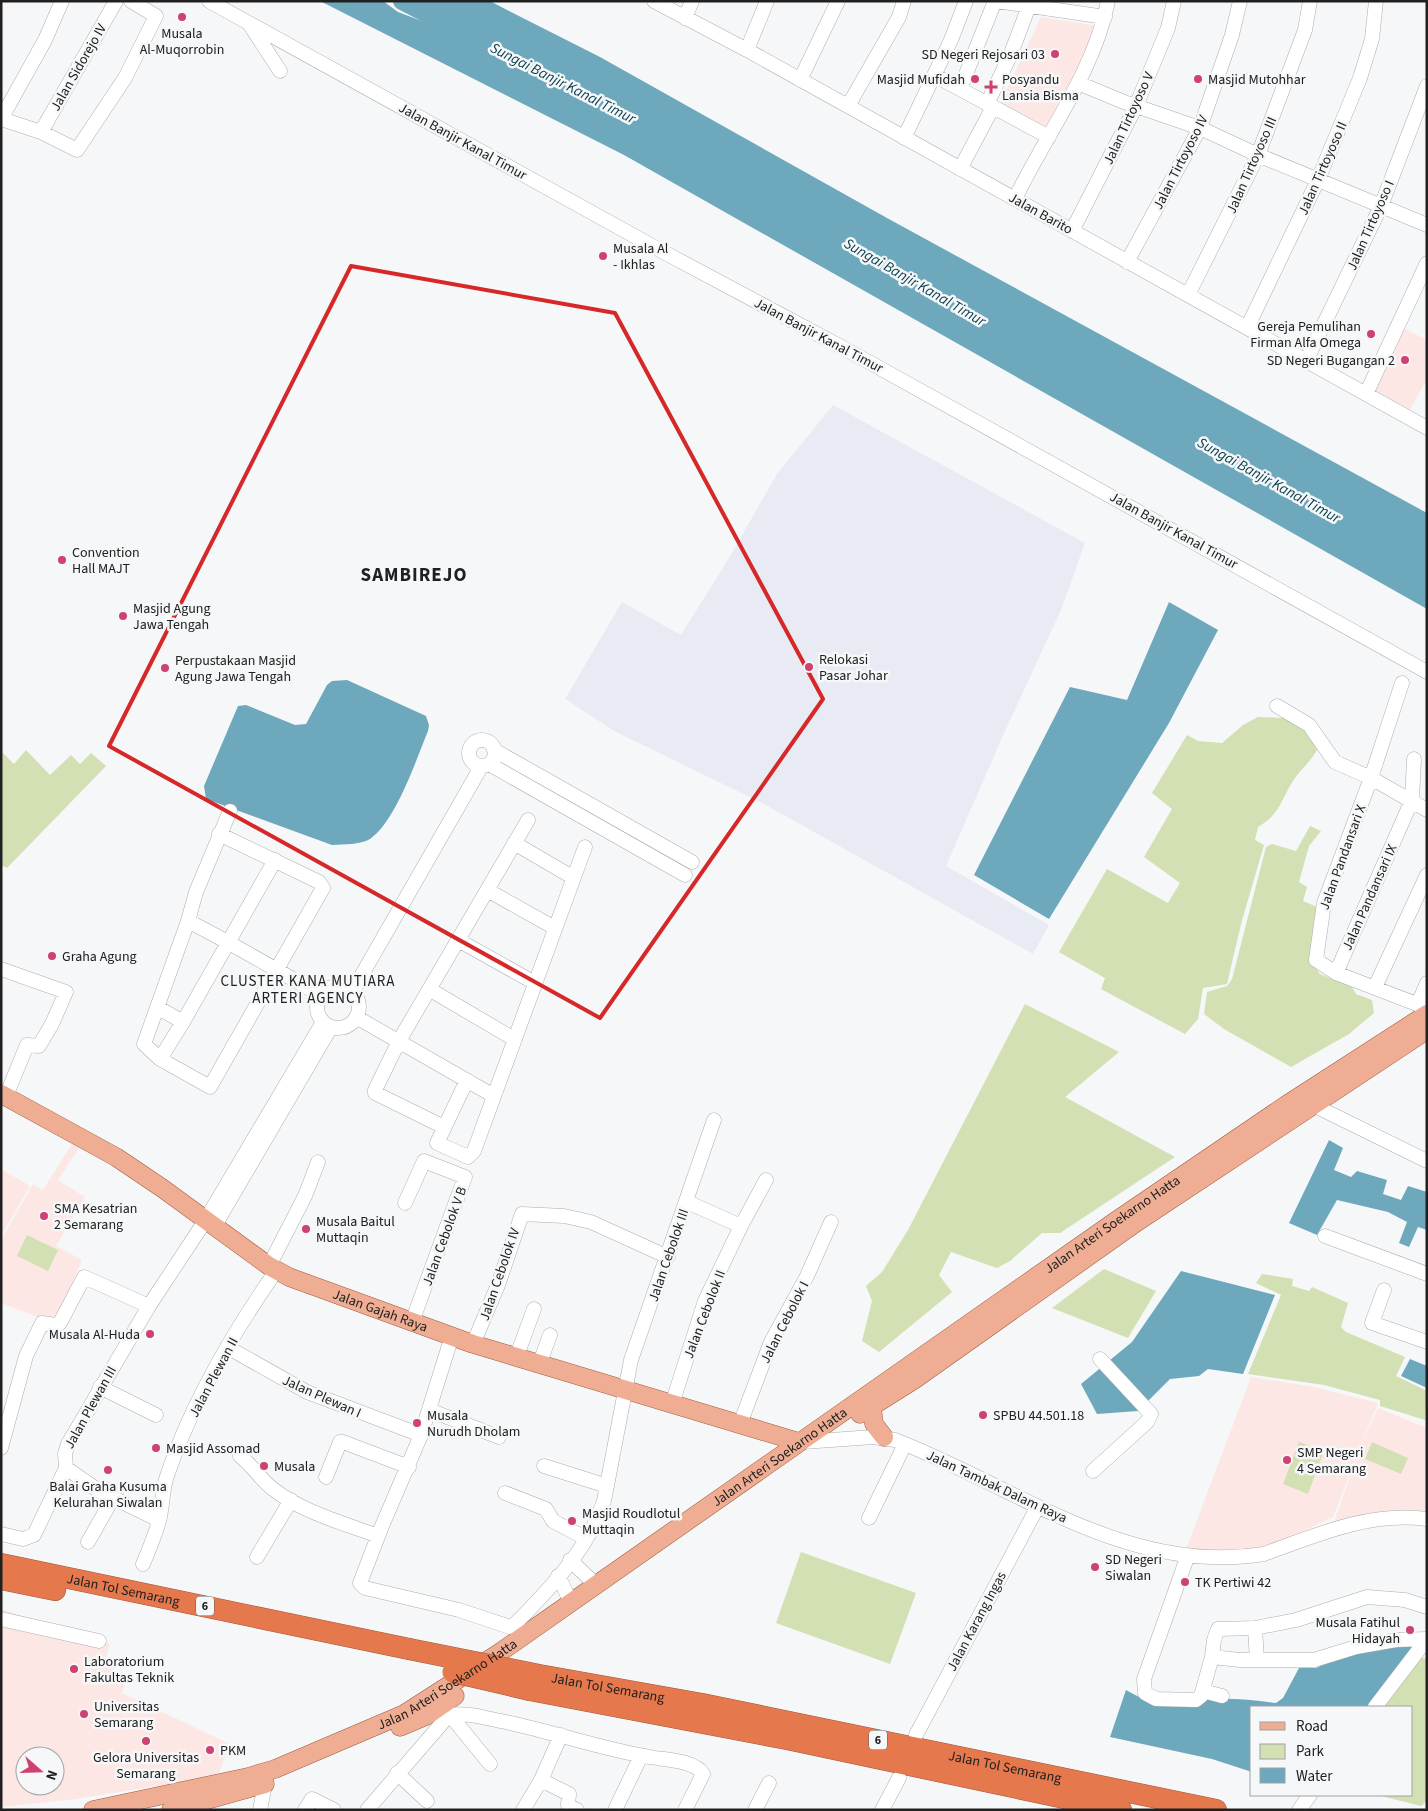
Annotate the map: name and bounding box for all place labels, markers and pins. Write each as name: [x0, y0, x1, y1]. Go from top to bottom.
marker: Musala Al-Muqorrobin: [176, 11, 188, 23]
place label: Musala Al-Muqorrobin: [140, 24, 224, 60]
place label: SD Negeri Rejosari 03: [922, 45, 1045, 65]
marker: SD Negeri Rejosari 03: [1049, 48, 1061, 60]
place label: Masjid Mufidah: [877, 70, 965, 90]
place label: Posyandu Lansia Bisma: [1002, 70, 1079, 106]
place label: Masjid Mutohhar: [1208, 70, 1306, 90]
marker: Masjid Mufidah: [969, 73, 981, 85]
marker: Masjid Mutohhar: [1192, 73, 1204, 85]
marker: Posyandu Lansia Bisma: [984, 80, 998, 94]
place label: Musala Al - Ikhlas: [613, 239, 669, 275]
marker: Musala Al - Ikhlas: [597, 250, 609, 262]
place label: Gereja Pemulihan Firman Alfa Omega: [1250, 317, 1361, 353]
marker: Gereja Pemulihan Firman Alfa Omega: [1365, 328, 1377, 340]
place label: SD Negeri Bugangan 2: [1267, 351, 1395, 371]
marker: SD Negeri Bugangan 2: [1399, 354, 1411, 366]
place label: Convention Hall MAJT: [72, 543, 140, 579]
marker: Convention Hall MAJT: [56, 554, 68, 566]
place label: Masjid Agung Jawa Tengah: [133, 599, 211, 635]
marker: Masjid Agung Jawa Tengah: [117, 610, 129, 622]
place label: Relokasi Pasar Johar: [819, 650, 888, 686]
place label: Perpustakaan Masjid Agung Jawa Tengah: [175, 651, 296, 687]
marker: Relokasi Pasar Johar: [803, 661, 815, 673]
marker: Perpustakaan Masjid Agung Jawa Tengah: [159, 662, 171, 674]
place label: Graha Agung: [62, 947, 137, 967]
marker: Graha Agung: [46, 950, 58, 962]
place label: SMA Kesatrian 2 Semarang: [54, 1199, 137, 1235]
marker: SMA Kesatrian 2 Semarang: [38, 1210, 50, 1222]
place label: Musala Baitul Muttaqin: [316, 1212, 395, 1248]
marker: Musala Baitul Muttaqin: [300, 1223, 312, 1235]
place label: Musala Al-Huda: [49, 1325, 140, 1345]
marker: Musala Al-Huda: [144, 1328, 156, 1340]
place label: Musala Nurudh Dholam: [427, 1406, 520, 1442]
place label: SPBU 44.501.18: [993, 1406, 1084, 1426]
marker: SPBU 44.501.18: [977, 1409, 989, 1421]
marker: Musala Nurudh Dholam: [411, 1417, 423, 1429]
place label: Masjid Assomad: [166, 1439, 260, 1459]
marker: Masjid Assomad: [150, 1442, 162, 1454]
place label: SMP Negeri 4 Semarang: [1297, 1443, 1366, 1479]
marker: SMP Negeri 4 Semarang: [1281, 1454, 1293, 1466]
place label: Musala: [274, 1457, 315, 1477]
marker: Musala: [258, 1460, 270, 1472]
marker: Balai Graha Kusuma Kelurahan Siwalan: [102, 1464, 114, 1476]
place label: Balai Graha Kusuma Kelurahan Siwalan: [49, 1477, 167, 1513]
place label: Masjid Roudlotul Muttaqin: [582, 1504, 681, 1540]
marker: Masjid Roudlotul Muttaqin: [566, 1515, 578, 1527]
place label: SD Negeri Siwalan: [1105, 1550, 1162, 1586]
marker: SD Negeri Siwalan: [1089, 1561, 1101, 1573]
place label: TK Pertiwi 42: [1195, 1573, 1271, 1593]
marker: TK Pertiwi 42: [1179, 1576, 1191, 1588]
place label: Musala Fatihul Hidayah: [1316, 1613, 1400, 1649]
marker: Musala Fatihul Hidayah: [1404, 1624, 1416, 1636]
place label: Laboratorium Fakultas Teknik: [84, 1652, 174, 1688]
marker: Laboratorium Fakultas Teknik: [68, 1663, 80, 1675]
place label: Universitas Semarang: [94, 1697, 159, 1733]
marker: Universitas Semarang: [78, 1708, 90, 1720]
marker: Gelora Universitas Semarang: [140, 1735, 152, 1747]
place label: PKM: [220, 1741, 246, 1761]
marker: PKM: [204, 1744, 216, 1756]
place label: Gelora Universitas Semarang: [93, 1748, 199, 1784]

